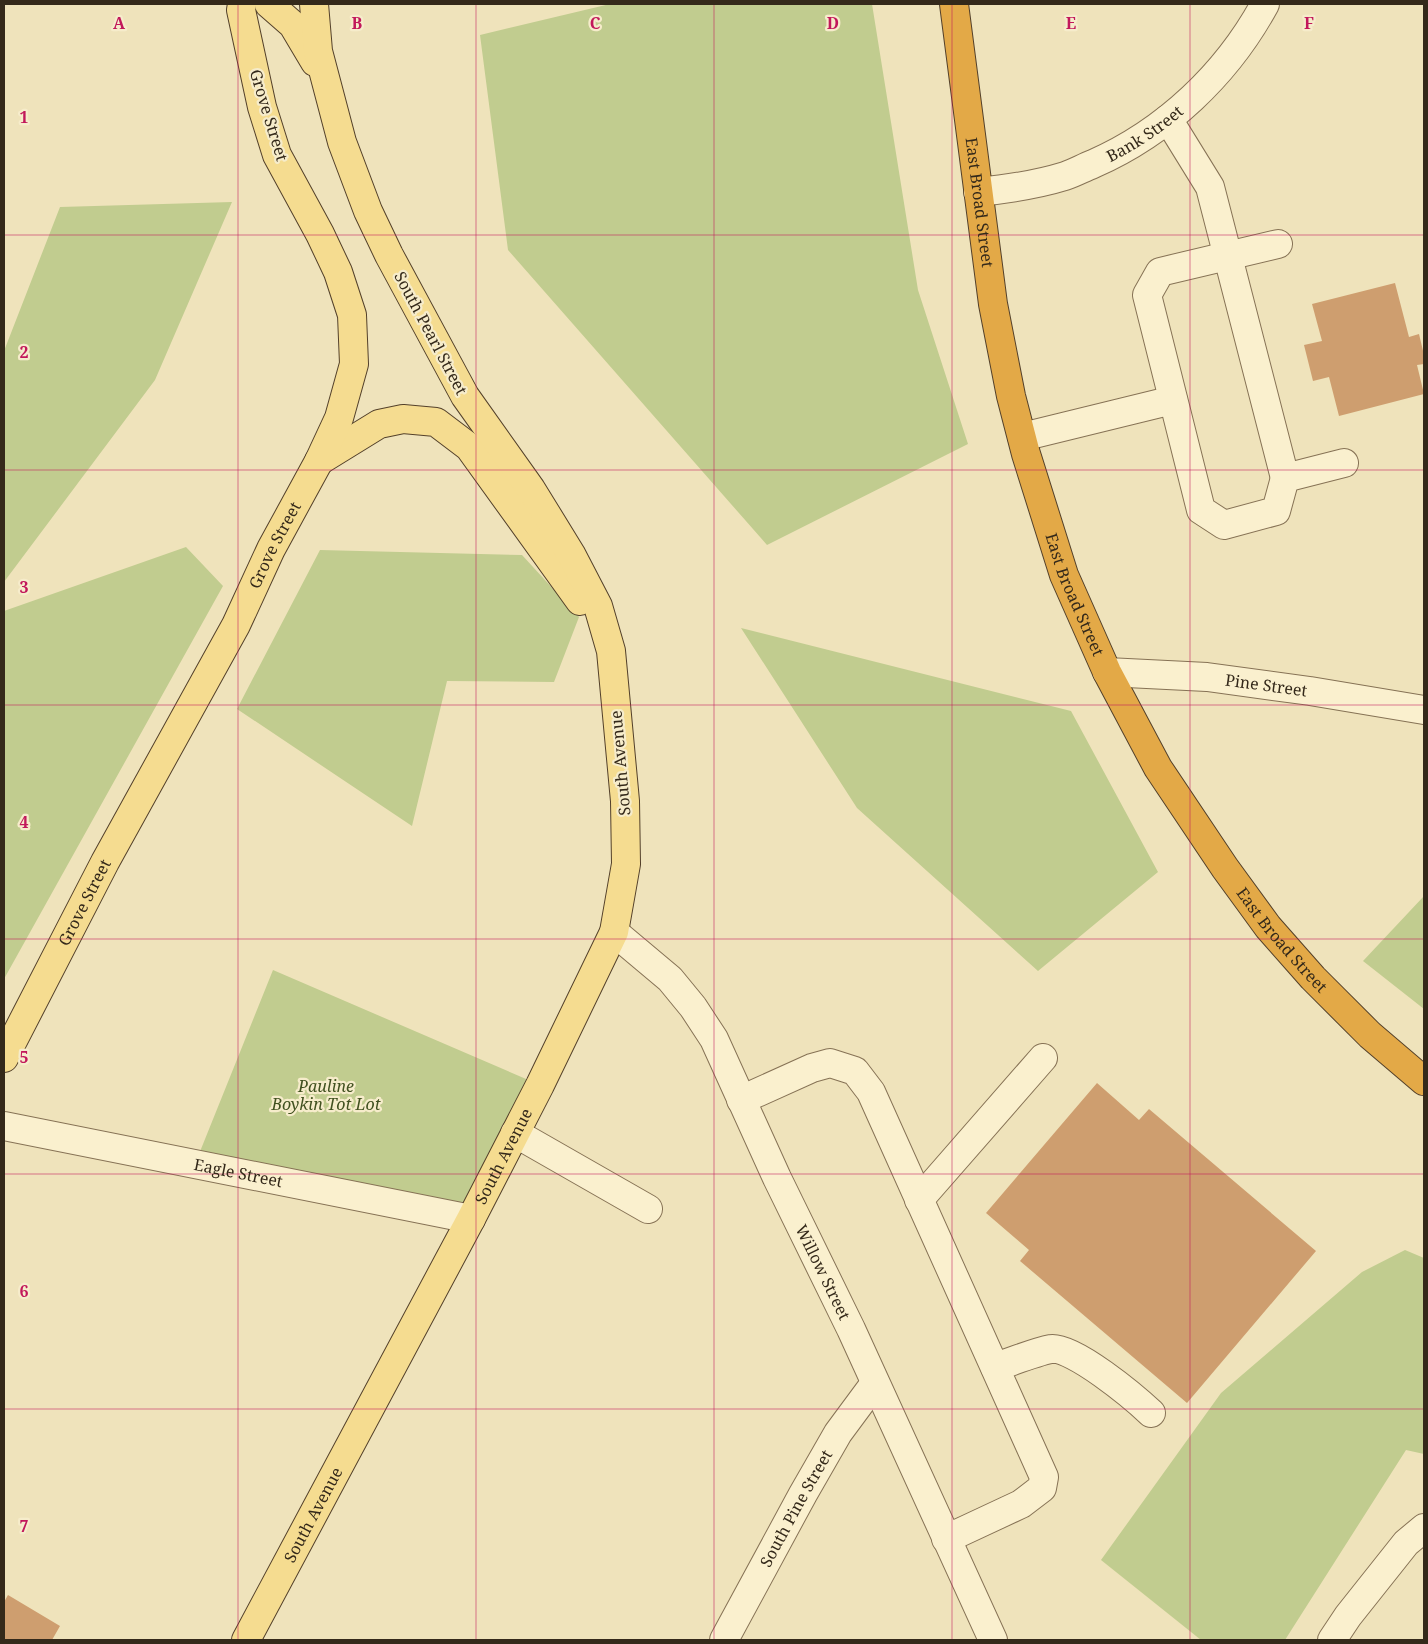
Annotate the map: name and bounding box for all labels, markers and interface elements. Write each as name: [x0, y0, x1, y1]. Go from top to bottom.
text: A: [113, 12, 126, 34]
text: B: [352, 12, 363, 34]
text: C: [590, 12, 601, 34]
text: D: [827, 12, 839, 34]
text: E: [1066, 12, 1076, 34]
text: F: [1304, 12, 1314, 34]
street label: Grove Street: [245, 66, 293, 164]
street label: Bank Street: [1102, 100, 1188, 167]
text: 1: [19, 106, 29, 128]
street label: East Broad Street: [960, 136, 999, 269]
street label: South Pearl Street: [389, 268, 473, 399]
text: 2: [19, 341, 29, 363]
street label: Grove Street: [243, 497, 306, 592]
street label: East Broad Street: [1040, 530, 1110, 660]
text: 3: [19, 576, 29, 598]
street label: Pine Street: [1224, 669, 1309, 702]
street label: South Avenue: [604, 710, 636, 816]
text: 4: [19, 811, 29, 833]
street label: Grove Street: [53, 855, 116, 950]
street label: East Broad Street: [1232, 883, 1333, 998]
text: 5: [19, 1046, 29, 1068]
park label: Pauline Boykin Tot Lot: [270, 1075, 381, 1115]
street label: South Avenue: [469, 1104, 537, 1208]
street label: Eagle Street: [192, 1153, 285, 1192]
street label: Willow Street: [790, 1221, 856, 1324]
text: 6: [19, 1280, 29, 1302]
street label: South Pine Street: [755, 1445, 837, 1571]
street label: South Avenue: [278, 1463, 347, 1566]
text: 7: [19, 1515, 29, 1537]

